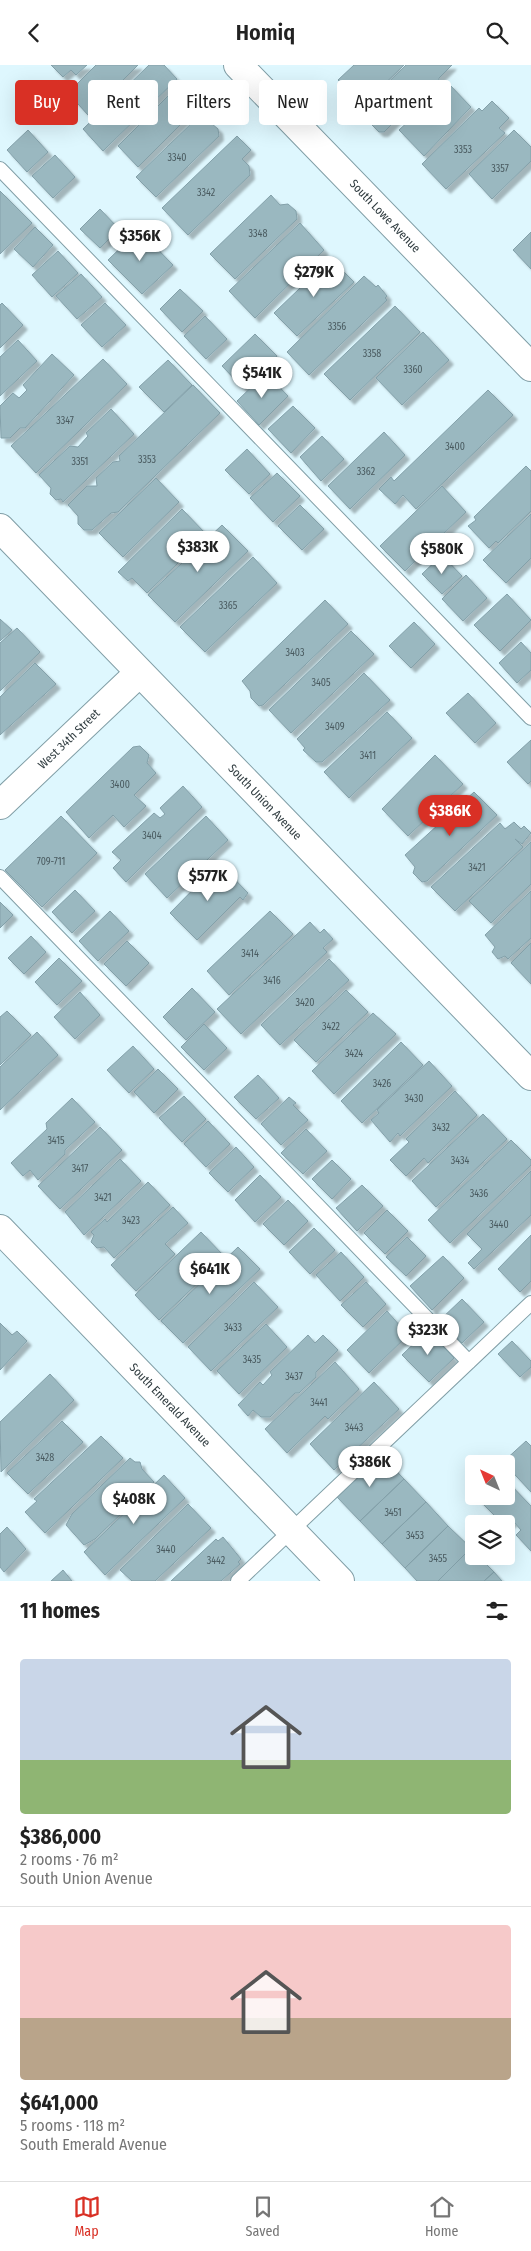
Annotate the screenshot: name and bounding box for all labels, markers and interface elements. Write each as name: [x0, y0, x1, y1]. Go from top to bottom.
icon: back: [20, 19, 48, 47]
text: Homiq: [236, 19, 295, 46]
icon: search: [483, 19, 511, 47]
chip: Buy: [15, 80, 78, 125]
chip: Rent: [88, 80, 158, 125]
chip: Filters: [168, 80, 249, 125]
chip: New: [259, 80, 327, 125]
chip: Apartment: [337, 80, 451, 125]
house number: 3353: [454, 144, 473, 156]
house number: 3340: [167, 152, 187, 164]
house number: 3357: [491, 163, 509, 175]
street label: South Lowe Avenue: [347, 177, 423, 255]
house number: 3342: [197, 187, 216, 199]
pin: $356K: [105, 219, 175, 262]
text: $356K: [119, 226, 161, 245]
house number: 3348: [249, 228, 267, 240]
pin: $279K: [279, 255, 349, 298]
text: $279K: [294, 262, 334, 281]
house number: 3356: [328, 321, 346, 333]
house number: 3358: [363, 348, 381, 360]
pin: $541K: [227, 357, 297, 399]
text: $541K: [242, 363, 282, 382]
house number: 3360: [403, 364, 423, 376]
house number: 3347: [56, 415, 74, 427]
house number: 3400: [445, 441, 465, 453]
house number: 3353: [138, 454, 157, 466]
house number: 3351: [71, 456, 89, 468]
house number: 3362: [357, 466, 376, 478]
pin: $383K: [163, 531, 233, 573]
pin: $580K: [407, 533, 477, 575]
text: $383K: [178, 537, 218, 556]
text: $580K: [421, 539, 463, 558]
house number: 3365: [219, 600, 238, 612]
house number: 3403: [286, 647, 305, 659]
house number: 3405: [311, 677, 331, 689]
street label: West 34th Street: [35, 706, 103, 772]
house number: 3409: [325, 721, 345, 733]
house number: 3411: [360, 750, 376, 762]
street label: South Union Avenue: [225, 761, 305, 843]
house number: 3400: [110, 779, 130, 791]
pin: $386K: [415, 795, 485, 837]
text: $386K: [429, 801, 471, 820]
house number: 3404: [142, 830, 162, 842]
house number: 709-711: [37, 856, 65, 868]
pin: $577K: [173, 859, 243, 902]
house number: 3421: [468, 862, 486, 874]
text: $577K: [189, 866, 227, 885]
house number: 3414: [241, 948, 259, 960]
house number: 3416: [263, 975, 281, 987]
house number: 3420: [296, 997, 314, 1009]
house number: 3422: [322, 1021, 341, 1033]
house number: 3424: [345, 1048, 363, 1060]
house number: 3426: [373, 1078, 391, 1090]
house number: 3430: [405, 1093, 423, 1105]
house number: 3432: [432, 1122, 451, 1134]
house number: 3415: [47, 1135, 65, 1147]
house number: 3434: [451, 1155, 469, 1167]
house number: 3417: [72, 1163, 88, 1175]
house number: 3436: [470, 1188, 488, 1200]
house number: 3421: [94, 1192, 112, 1204]
house number: 3423: [122, 1215, 141, 1227]
house number: 3440: [489, 1219, 509, 1231]
pin: $641K: [175, 1253, 245, 1295]
text: $641K: [190, 1259, 230, 1278]
pin: $323K: [393, 1313, 463, 1356]
text: $323K: [408, 1320, 448, 1339]
house number: 3433: [224, 1322, 243, 1334]
house number: 3435: [243, 1354, 262, 1366]
street label: South Emerald Avenue: [127, 1360, 213, 1450]
house number: 3437: [285, 1371, 303, 1383]
house number: 3441: [310, 1397, 328, 1409]
house number: 3443: [345, 1422, 364, 1434]
pin: $386K: [335, 1445, 405, 1488]
house number: 3428: [36, 1452, 54, 1464]
text: $386K: [349, 1452, 391, 1471]
north arrow: [465, 1455, 515, 1505]
map controls: [465, 1455, 515, 1565]
pin: $408K: [99, 1483, 169, 1525]
text: $408K: [113, 1489, 155, 1508]
house number: 3451: [384, 1507, 402, 1519]
button: layers: [465, 1515, 515, 1565]
house number: 3453: [406, 1530, 425, 1542]
house number: 3440: [156, 1544, 176, 1556]
house number: 3455: [429, 1553, 448, 1565]
house number: 3442: [207, 1555, 226, 1567]
icon: filters: [483, 1597, 511, 1625]
text: 11 homes: [20, 1598, 100, 1624]
icon: home: [221, 1692, 311, 1782]
text: $386,000: [20, 1824, 101, 1850]
text: 2 rooms · 76 m²: [20, 1850, 119, 1869]
text: South Union Avenue: [20, 1869, 153, 1888]
icon: home: [221, 1957, 311, 2047]
text: $641,000: [20, 2090, 99, 2116]
text: 5 rooms · 118 m²: [20, 2116, 125, 2135]
text: South Emerald Avenue: [20, 2135, 167, 2154]
tab: Map: [73, 2193, 101, 2240]
tab: Saved: [246, 2193, 280, 2240]
tab: Home: [425, 2193, 458, 2240]

